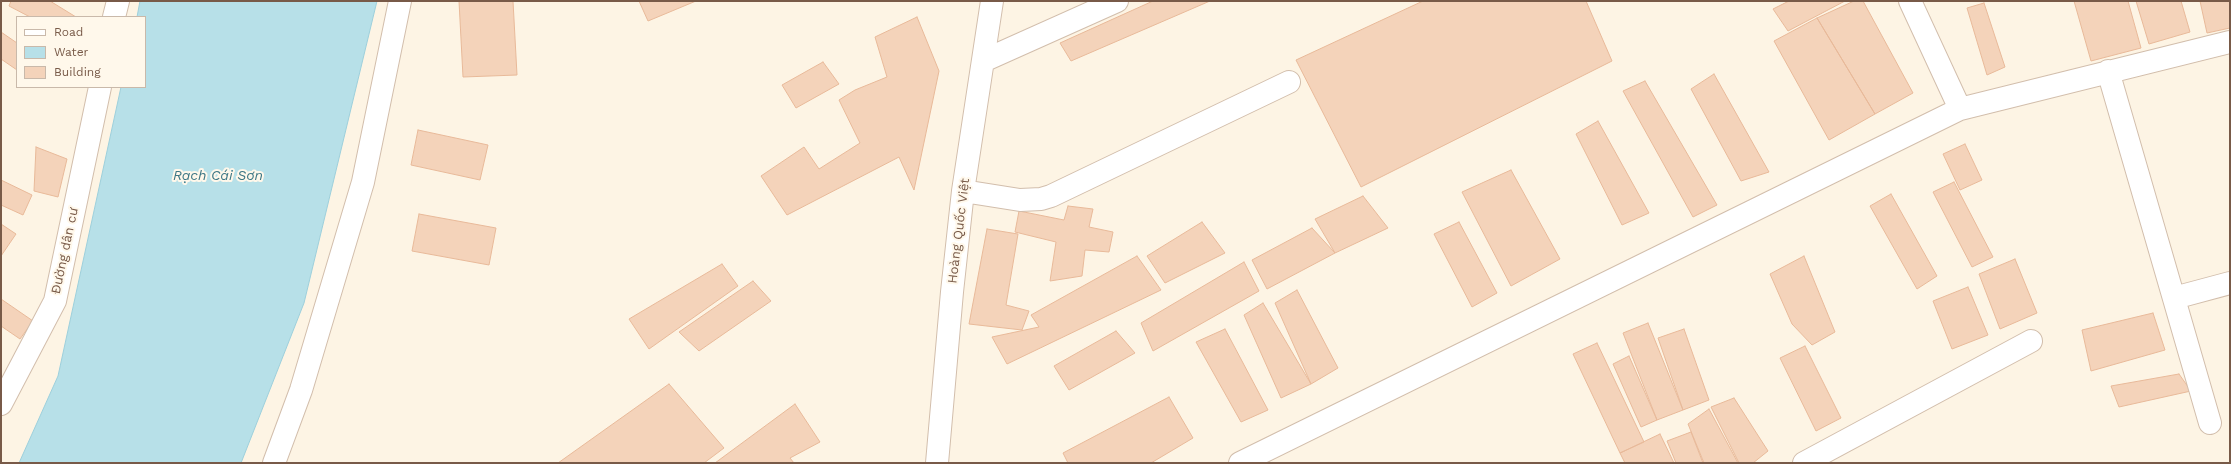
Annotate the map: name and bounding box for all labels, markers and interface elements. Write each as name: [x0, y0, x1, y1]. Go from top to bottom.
legend: [16, 16, 146, 88]
text: Road: [54, 25, 83, 39]
text: Water: [54, 45, 88, 59]
text: Building: [54, 65, 101, 79]
water label: Rạch Cái Sơn: [173, 168, 263, 184]
street label: Hoàng Quốc Việt: [945, 178, 973, 284]
street label: Đường dân cư: [48, 206, 82, 296]

